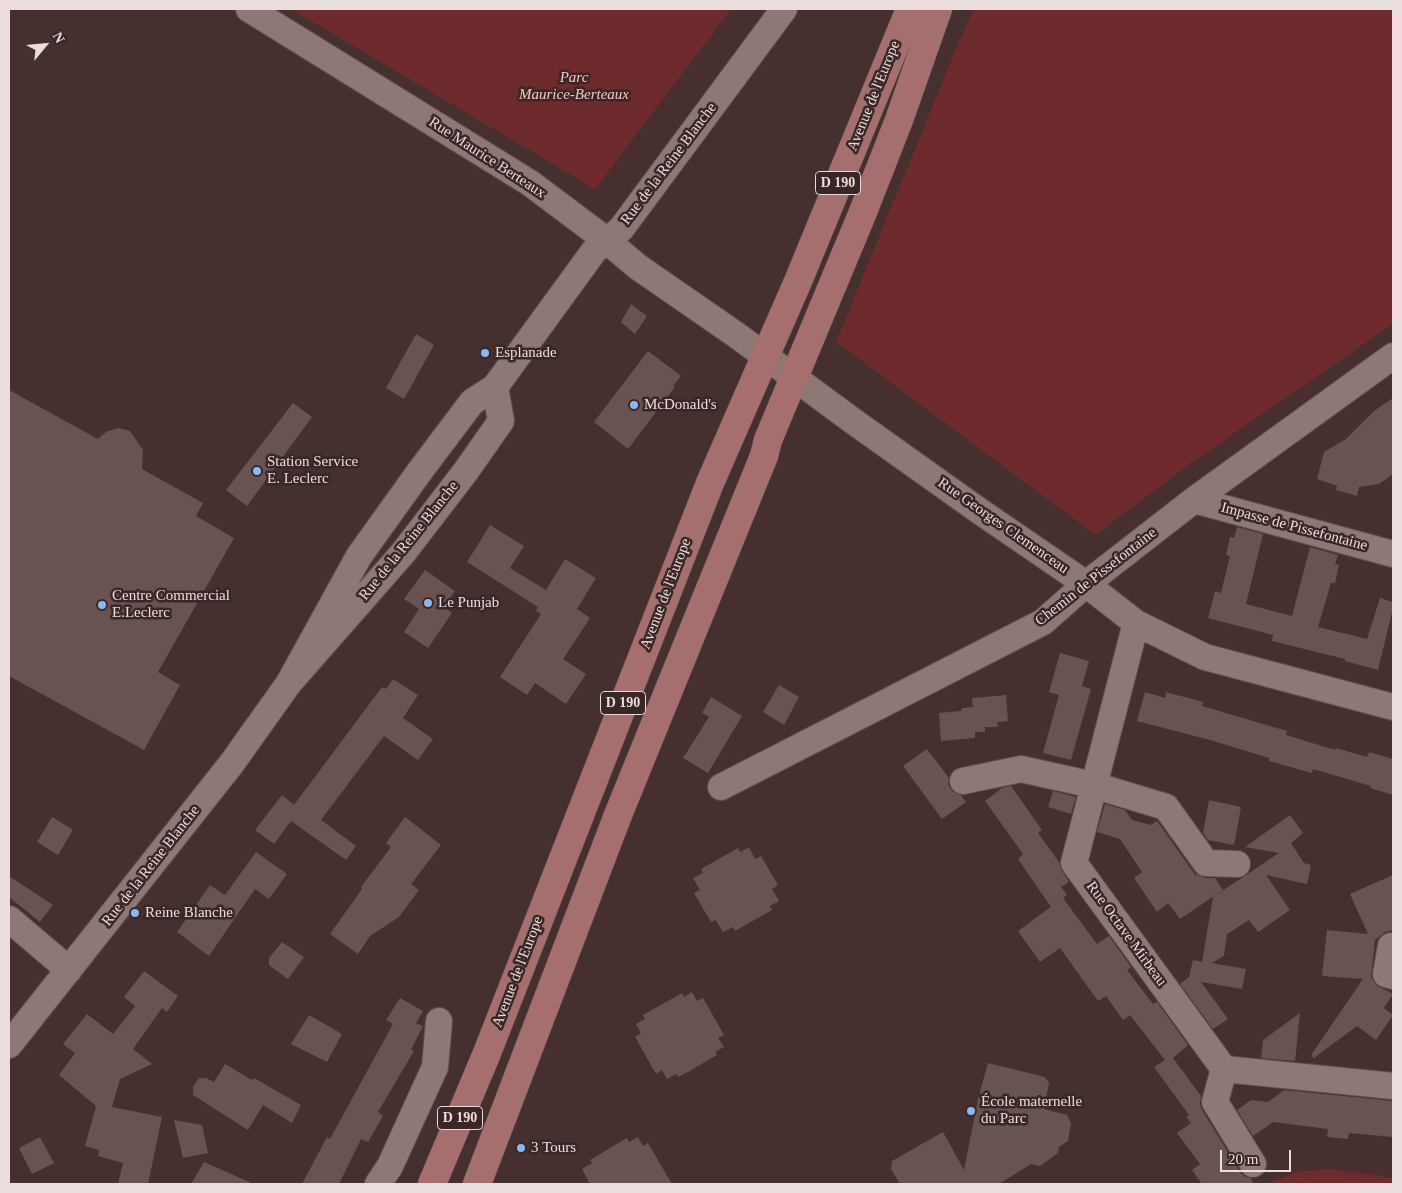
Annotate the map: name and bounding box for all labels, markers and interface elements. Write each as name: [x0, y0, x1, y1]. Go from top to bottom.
north arrow: [20, 20, 70, 70]
text: N: [50, 30, 68, 46]
street label: Avenue de l'Europe: [844, 38, 904, 154]
park label: Parc Maurice-Berteaux: [519, 69, 629, 104]
street label: Rue de la Reine Blanche: [617, 99, 721, 229]
street label: Rue Maurice Berteaux: [425, 113, 549, 203]
road number: D 190: [816, 172, 860, 194]
place label: Esplanade: [495, 344, 557, 362]
marker: Esplanade: [479, 347, 491, 359]
place label: McDonald's: [644, 396, 717, 414]
marker: McDonald's: [628, 399, 640, 411]
place label: Station Service E. Leclerc: [267, 453, 358, 488]
marker: Station Service E. Leclerc: [251, 465, 263, 477]
street label: Rue Georges Clemenceau: [934, 474, 1072, 578]
street label: Rue de la Reine Blanche: [355, 478, 463, 604]
street label: Impasse de Pissefontaine: [1219, 499, 1369, 555]
street label: Chemin de Pissefontaine: [1032, 524, 1160, 630]
street label: Avenue de l'Europe: [637, 536, 695, 652]
place label: Centre Commercial E.Leclerc: [112, 587, 230, 622]
place label: Le Punjab: [438, 594, 499, 612]
marker: Le Punjab: [422, 597, 434, 609]
marker: Centre Commercial E.Leclerc: [96, 599, 108, 611]
road number: D 190: [600, 691, 646, 714]
street label: Rue de la Reine Blanche: [98, 802, 204, 930]
street label: Rue Octave Mirbeau: [1082, 878, 1170, 990]
place label: Reine Blanche: [145, 904, 233, 922]
marker: Reine Blanche: [129, 907, 141, 919]
street label: Avenue de l'Europe: [489, 914, 547, 1030]
place label: École maternelle du Parc: [981, 1093, 1082, 1128]
marker: École maternelle du Parc: [965, 1105, 977, 1117]
road number: D 190: [438, 1106, 482, 1130]
place label: 3 Tours: [531, 1139, 576, 1157]
scale bar: [1222, 1140, 1293, 1172]
marker: 3 Tours: [515, 1142, 527, 1154]
text: 20 m: [1228, 1151, 1258, 1167]

